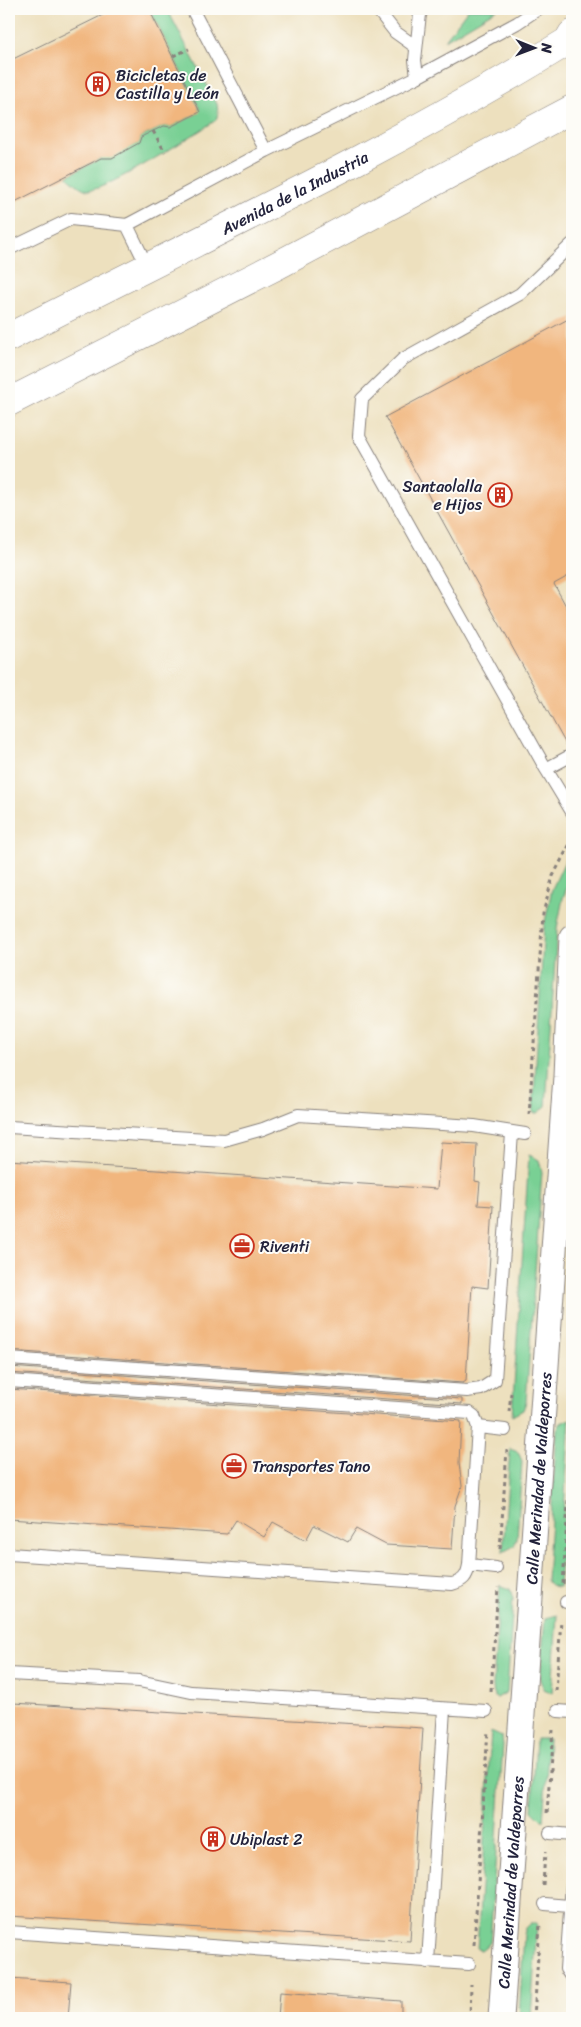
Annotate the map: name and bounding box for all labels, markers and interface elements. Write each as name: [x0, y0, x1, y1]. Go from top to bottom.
north arrow: [508, 22, 558, 72]
text: N: [534, 42, 559, 54]
place label: Bicicletas de Castilla y León: [116, 61, 219, 108]
building icon: Bicicletas de Castilla y León: [85, 71, 111, 97]
street label: Avenida de la Industria: [215, 142, 375, 243]
place label: Santaolalla e Hijos: [403, 472, 483, 519]
building icon: Santaolalla e Hijos: [487, 482, 513, 508]
place label: Riventi: [260, 1232, 310, 1261]
office icon: Riventi: [229, 1233, 255, 1259]
street label: Calle Merindad de Valdeporres: [517, 1371, 561, 1585]
place label: Transportes Tano: [252, 1452, 370, 1481]
office icon: Transportes Tano: [221, 1453, 247, 1479]
street label: Calle Merindad de Valdeporres: [489, 1775, 533, 1989]
place label: Ubiplast 2: [230, 1825, 303, 1854]
building icon: Ubiplast 2: [200, 1826, 226, 1852]

